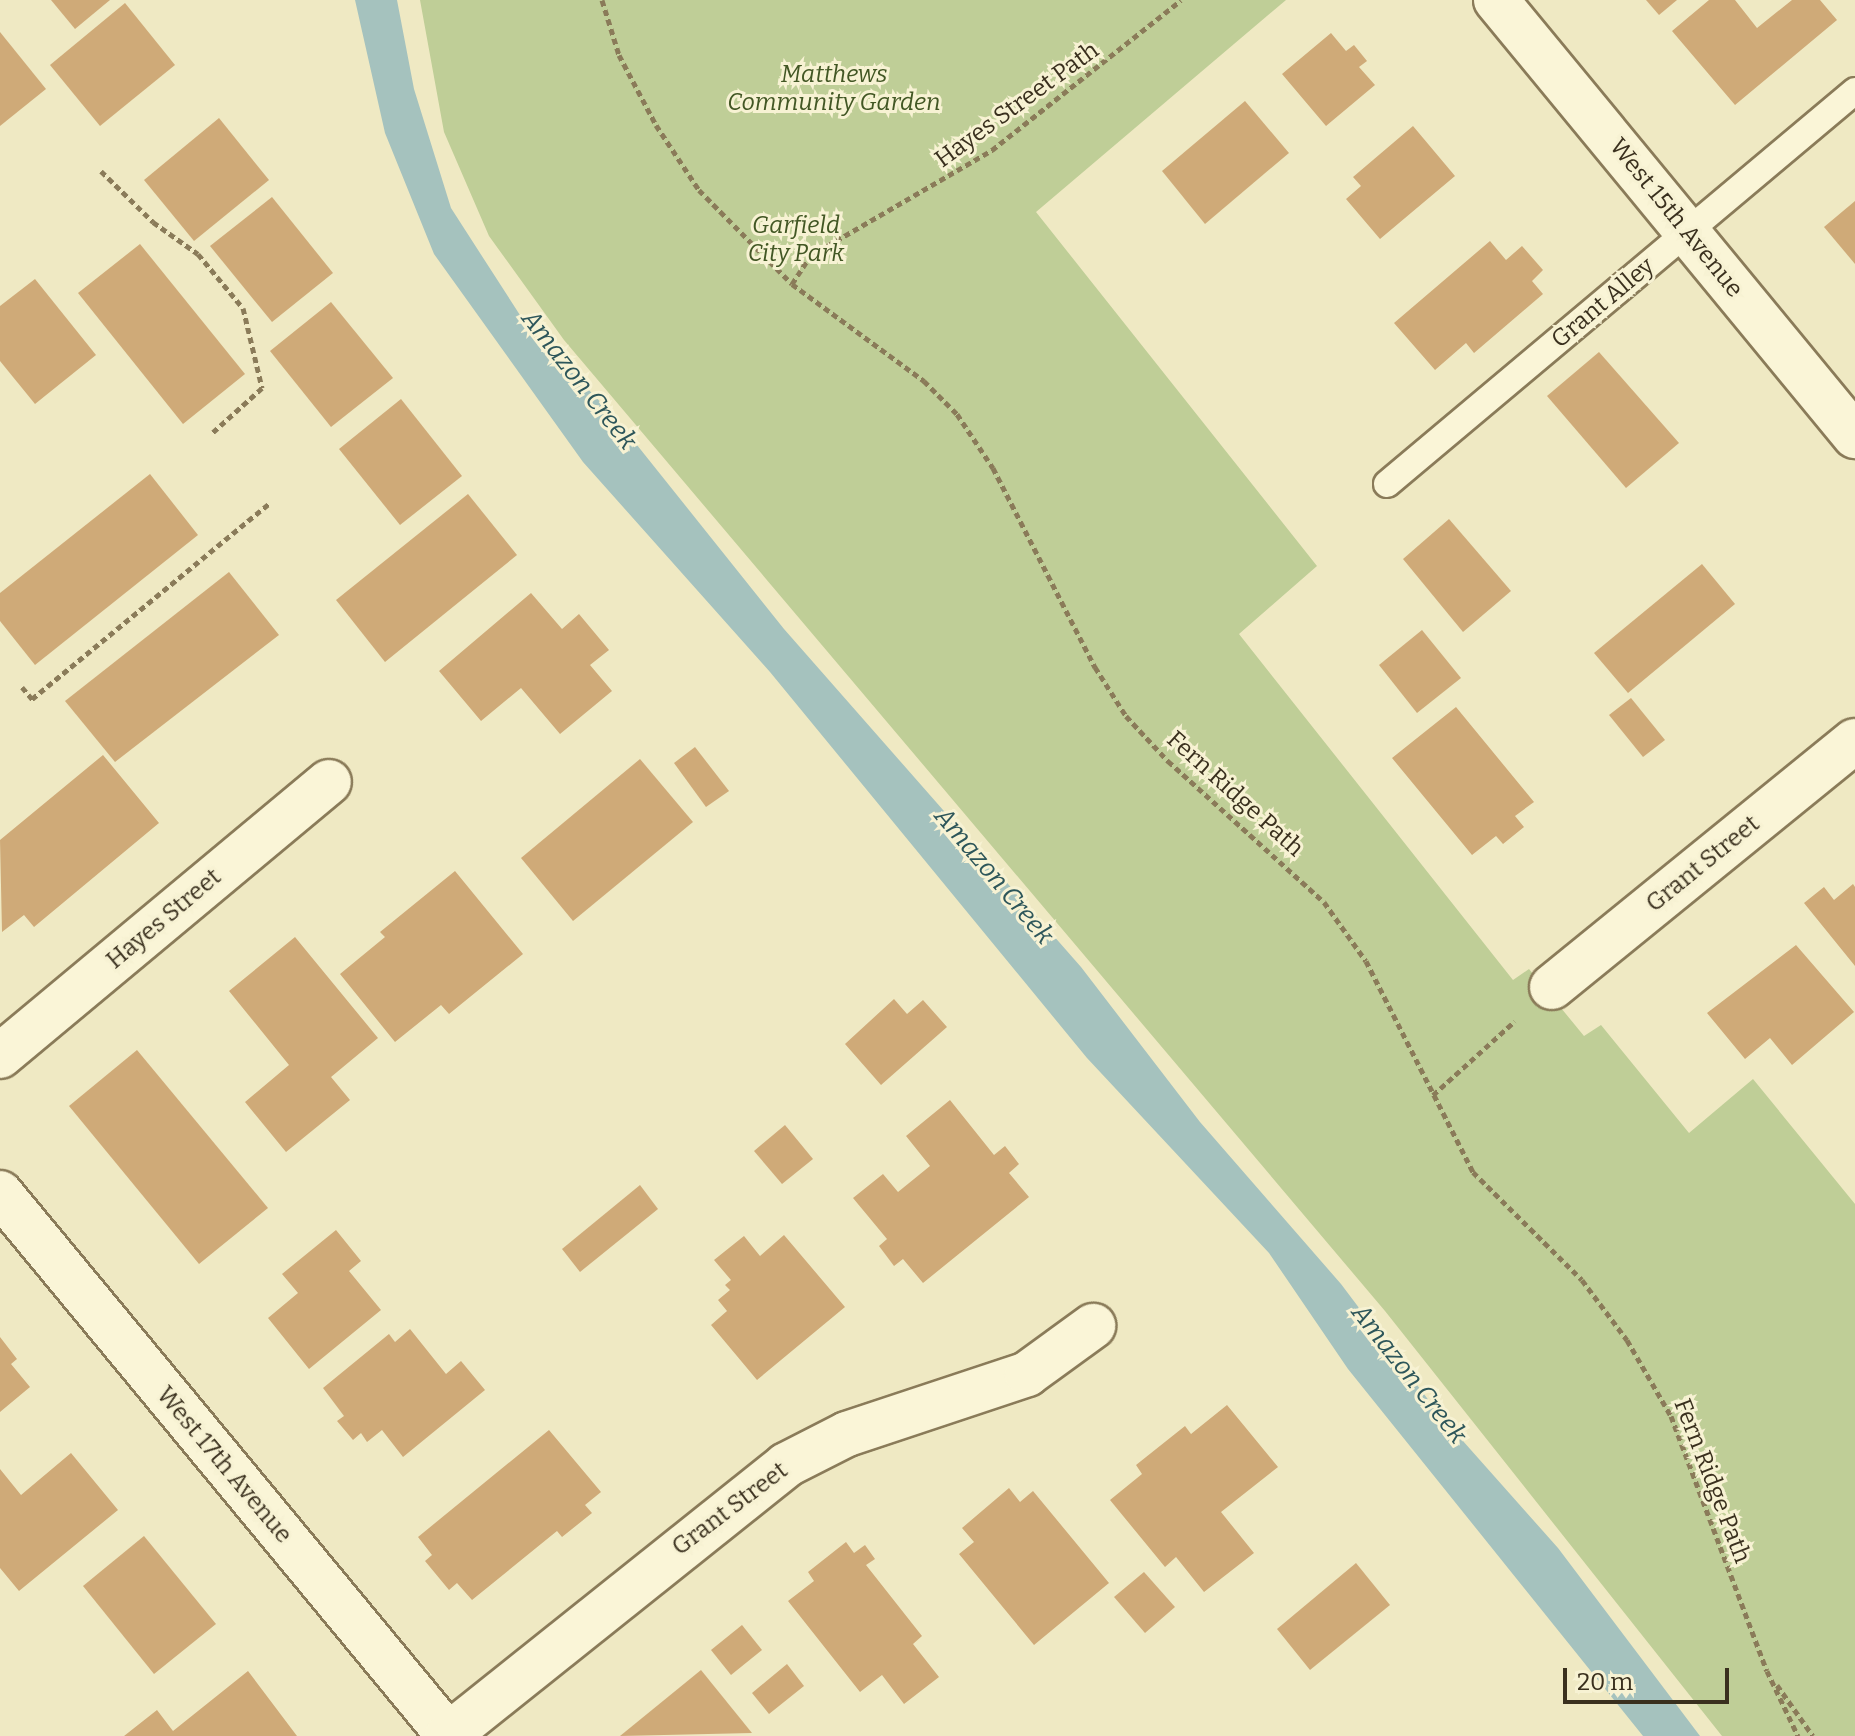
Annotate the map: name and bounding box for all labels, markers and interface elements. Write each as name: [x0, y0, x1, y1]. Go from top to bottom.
street label: Hayes Street Path: [929, 36, 1105, 174]
park label: Matthews Community Garden: [727, 61, 941, 117]
street label: West 15th Avenue: [1603, 133, 1749, 303]
park label: Garfield City Park: [748, 212, 844, 268]
street label: Grant Alley: [1546, 252, 1660, 354]
water label: Amazon Creek: [515, 304, 643, 456]
street label: Fern Ridge Path: [1161, 725, 1309, 863]
water label: Amazon Creek: [928, 801, 1060, 951]
street label: Grant Street: [1641, 810, 1765, 918]
street label: Hayes Street: [101, 863, 227, 975]
water label: Amazon Creek: [1345, 1298, 1473, 1450]
street label: West 17th Avenue: [150, 1381, 298, 1549]
street label: Fern Ridge Path: [1667, 1395, 1757, 1567]
street label: Grant Street: [667, 1456, 793, 1562]
scale bar: [1567, 1652, 1733, 1702]
text: 20 m: [1577, 1668, 1633, 1696]

